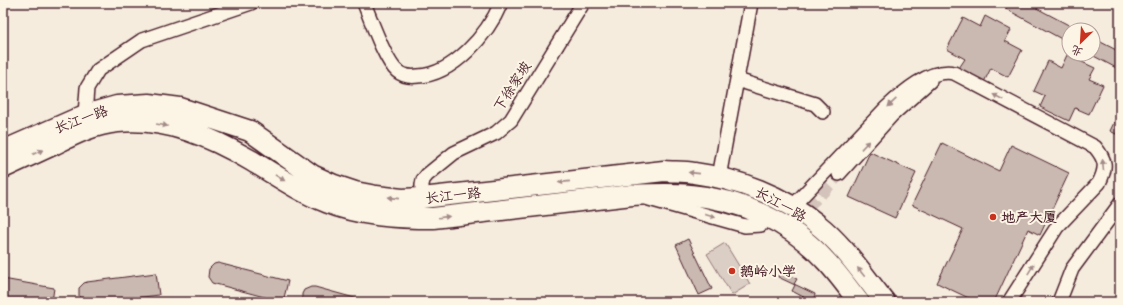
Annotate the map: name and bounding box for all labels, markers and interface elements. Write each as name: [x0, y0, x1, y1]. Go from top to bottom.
north arrow: [1061, 22, 1101, 62]
text: 北: [1069, 40, 1086, 59]
street label: 下徐家坡: [490, 58, 537, 116]
one-way arrow: [992, 93, 1004, 100]
one-way arrow: [886, 98, 897, 107]
street label: 长江一路: [52, 102, 111, 140]
one-way arrow: [156, 122, 168, 128]
one-way arrow: [860, 140, 870, 150]
one-way arrow: [33, 149, 44, 155]
one-way arrow: [1100, 159, 1107, 171]
one-way arrow: [688, 170, 700, 176]
one-way arrow: [275, 174, 285, 182]
one-way arrow: [558, 179, 570, 186]
street label: 长江一路: [751, 183, 809, 228]
street label: 长江一路: [424, 184, 482, 210]
one-way arrow: [387, 195, 399, 202]
place label: 地产大厦: [1001, 209, 1057, 229]
marker: 地产大厦: [988, 212, 998, 222]
one-way arrow: [704, 213, 716, 219]
one-way arrow: [438, 214, 450, 220]
place label: 鹅岭小学: [740, 263, 796, 283]
one-way arrow: [1027, 263, 1034, 275]
marker: 鹅岭小学: [727, 266, 737, 276]
one-way arrow: [856, 266, 865, 277]

